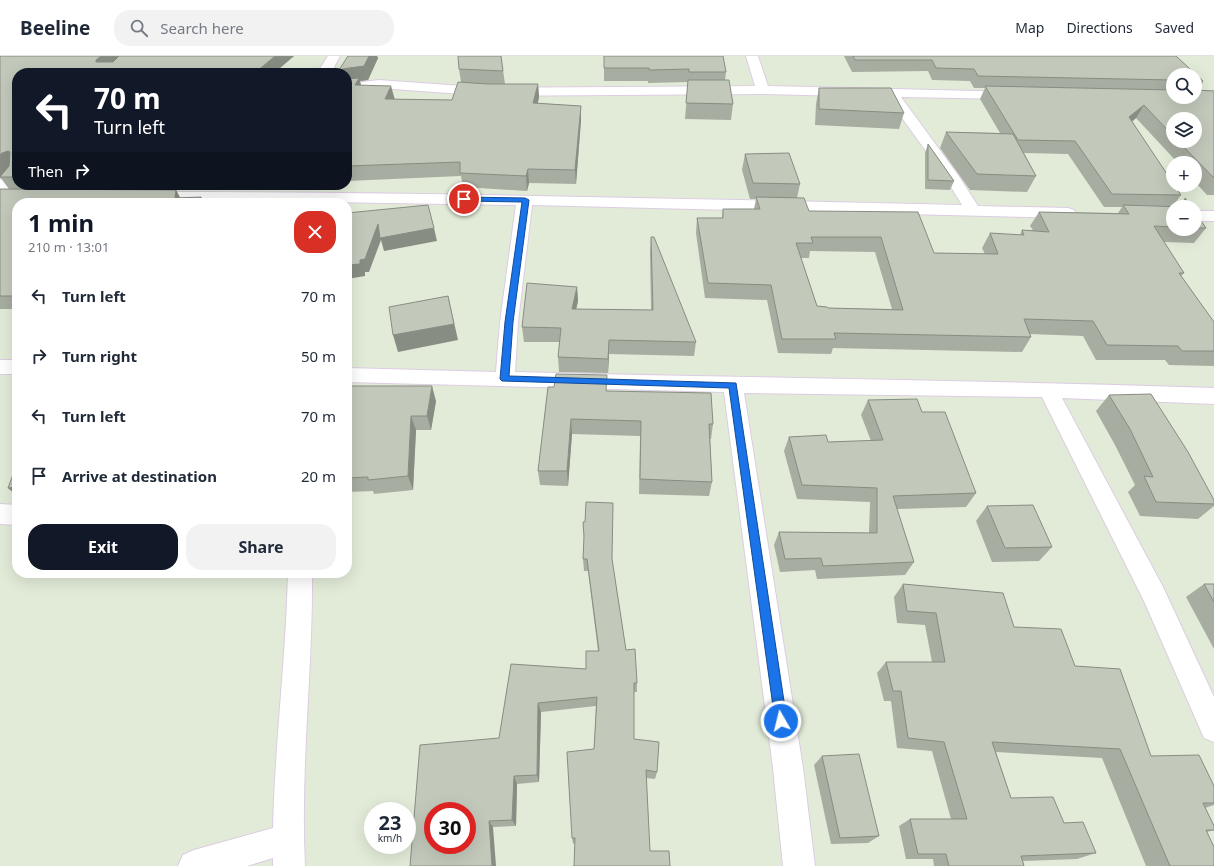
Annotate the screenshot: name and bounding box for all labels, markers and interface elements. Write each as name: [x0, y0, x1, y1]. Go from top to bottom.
search box: [114, 10, 394, 46]
text: Beeline: [20, 15, 90, 41]
icon: search: [128, 17, 150, 39]
text: Search here: [160, 18, 244, 38]
text: Map: [1015, 18, 1044, 37]
text: Directions: [1066, 18, 1133, 37]
text: Saved: [1155, 18, 1194, 37]
map controls: [1166, 68, 1202, 236]
button: search: [1166, 68, 1202, 104]
text: 70 m: [94, 79, 161, 117]
icon: left: [28, 84, 80, 136]
button: layers: [1166, 112, 1202, 148]
text: Turn left: [94, 115, 165, 139]
button: +: [1166, 156, 1202, 192]
icon: right: [71, 160, 93, 182]
text: Then: [28, 161, 63, 181]
pin: [447, 182, 481, 216]
icon: arrive: [453, 188, 475, 210]
button: −: [1166, 200, 1202, 236]
text: 1 min: [28, 206, 94, 239]
button: close: [294, 211, 336, 253]
text: 210 m · 13:01: [28, 238, 109, 256]
icon: left: [28, 285, 50, 307]
text: Turn left: [62, 286, 126, 306]
text: 70 m: [301, 286, 336, 306]
icon: right: [28, 345, 50, 367]
text: Turn right: [62, 346, 137, 366]
text: 50 m: [301, 346, 336, 366]
icon: left: [28, 405, 50, 427]
text: Turn left: [62, 406, 126, 426]
text: 70 m: [301, 406, 336, 426]
icon: arrive: [28, 465, 50, 487]
text: Arrive at destination: [62, 466, 217, 486]
text: 20 m: [301, 466, 336, 486]
button: Exit: [28, 524, 178, 570]
button: Share: [186, 524, 336, 570]
position arrow: [760, 700, 802, 742]
speed limit sign: 30: [424, 802, 476, 854]
text: 23: [379, 809, 401, 836]
text: km/h: [378, 831, 402, 845]

